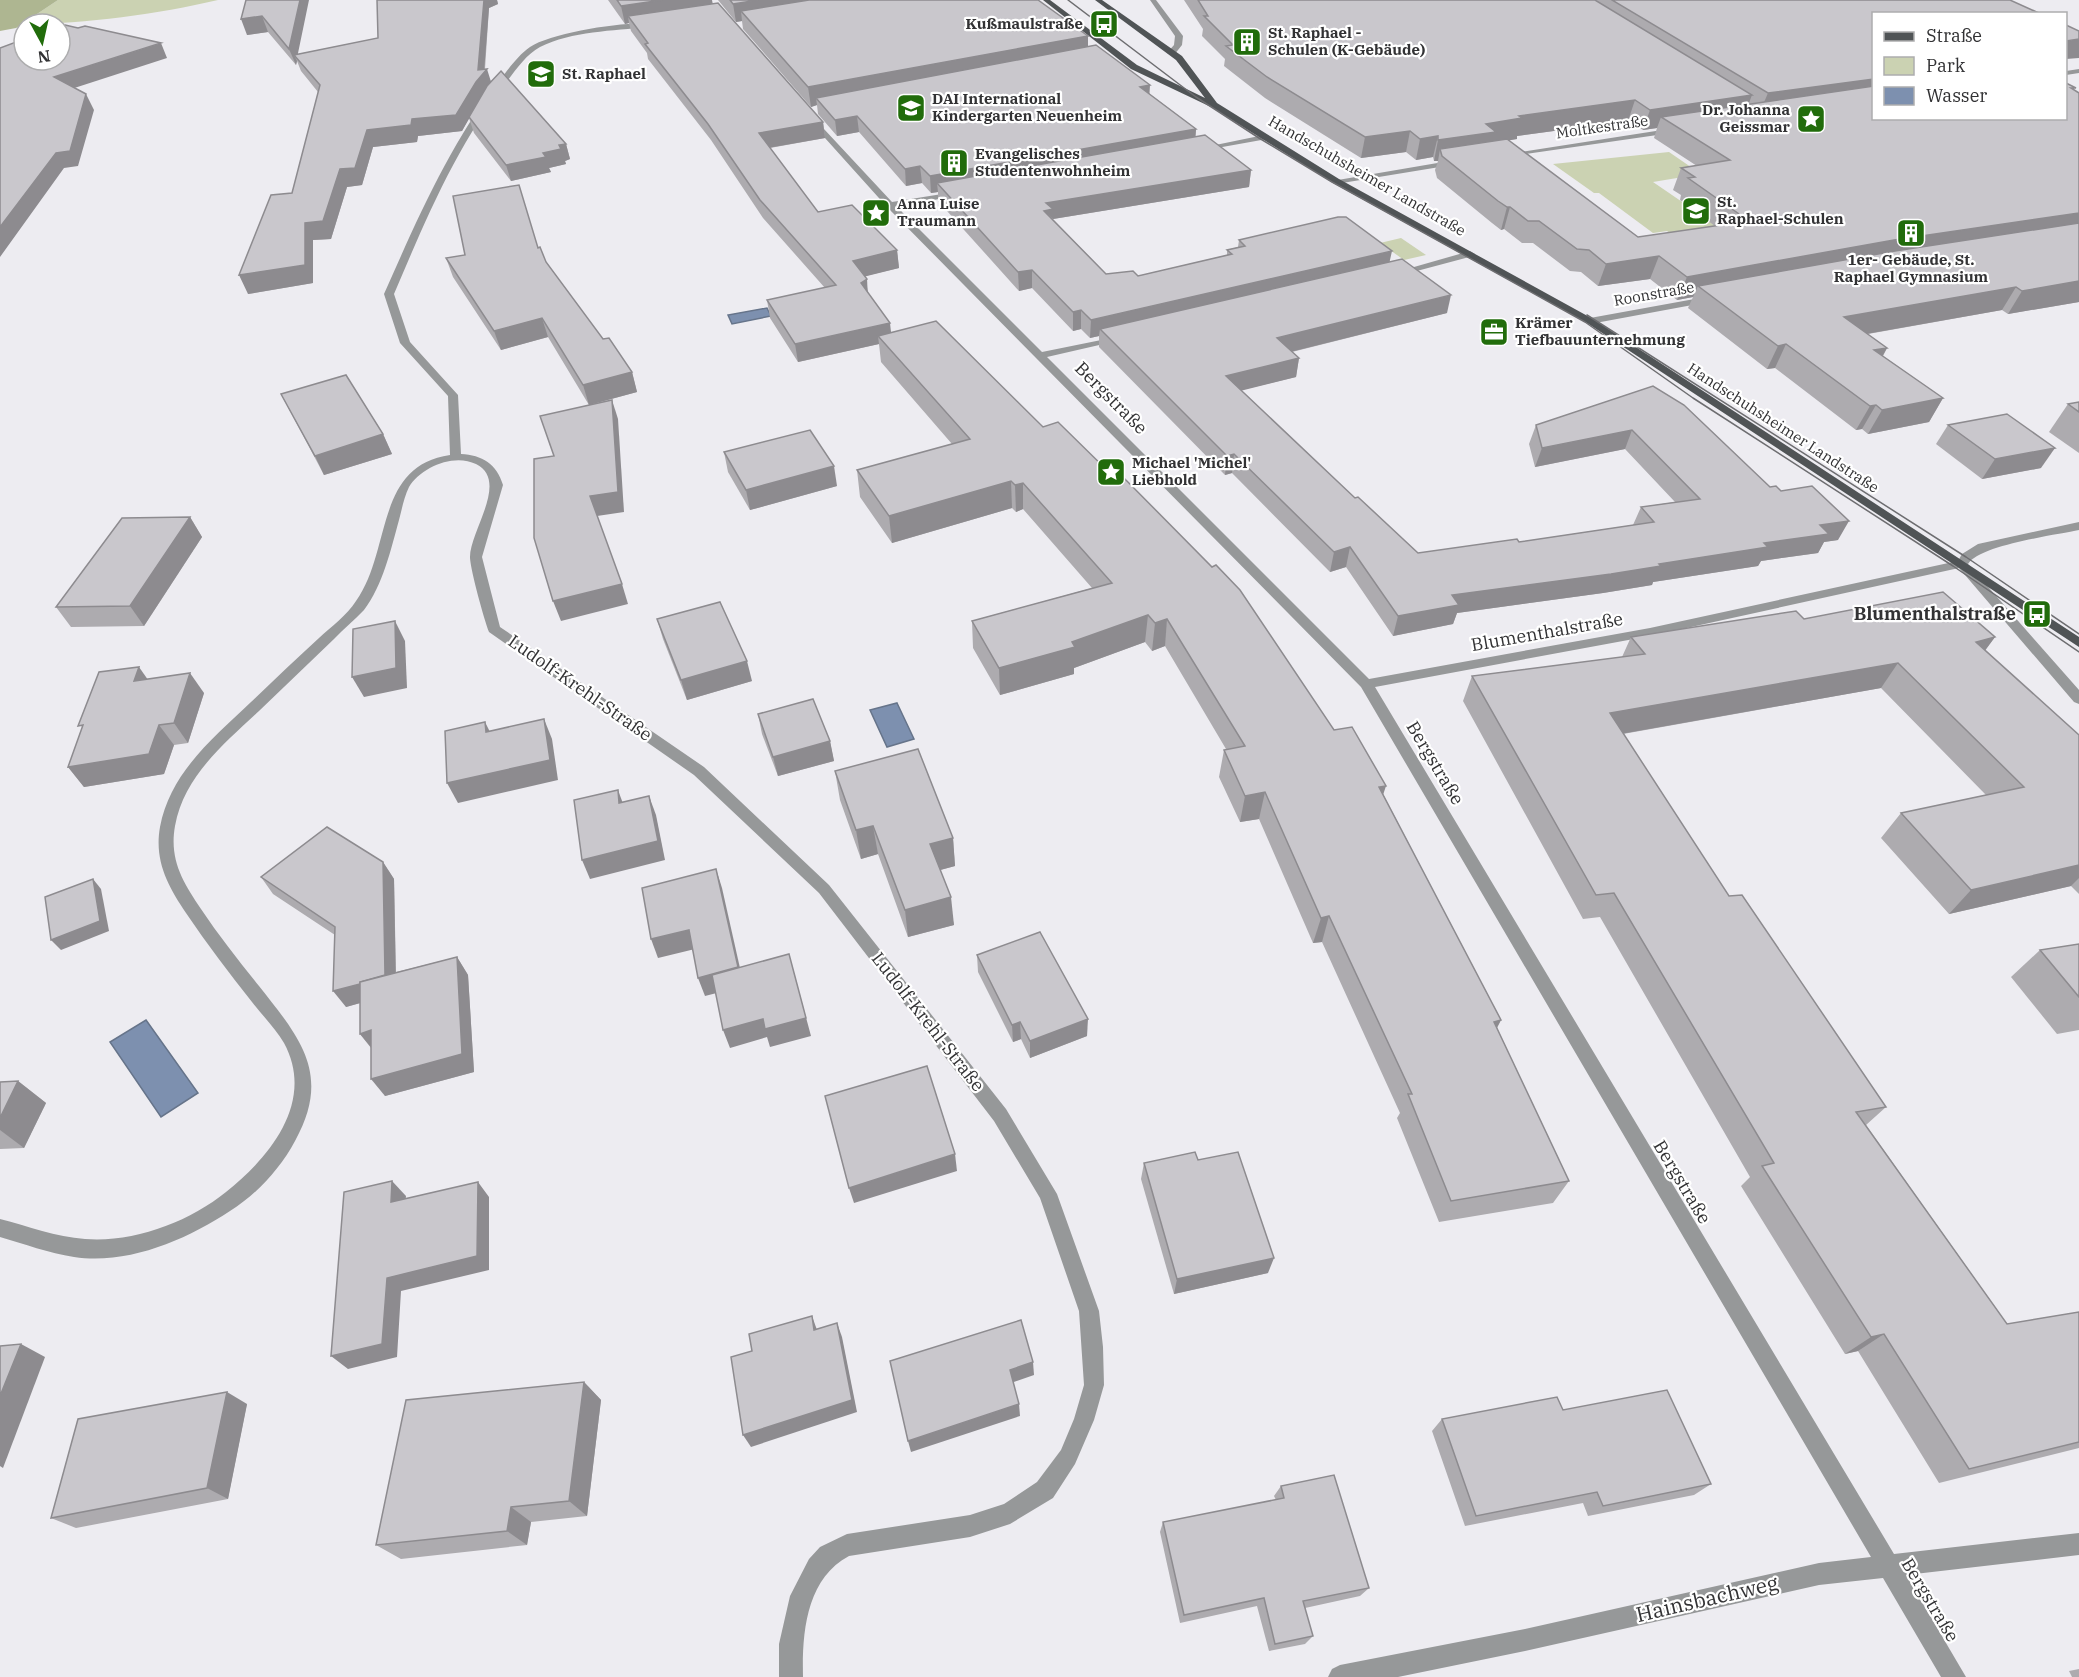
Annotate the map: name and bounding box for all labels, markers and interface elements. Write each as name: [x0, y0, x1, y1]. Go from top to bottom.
bus stop icon: Kußmaulstraße: [1088, 8, 1120, 40]
north arrow: [12, 12, 72, 72]
legend: [1872, 12, 2067, 120]
place label: Kußmaulstraße: [966, 14, 1083, 33]
place label: St. Raphael - Schulen (K-Gebäude): [1268, 23, 1425, 59]
text: Straße: [1926, 24, 1982, 47]
building icon: St. Raphael - Schulen (K-Gebäude): [1231, 26, 1263, 58]
text: N: [36, 46, 52, 68]
text: Park: [1926, 54, 1966, 77]
school or university icon: St. Raphael: [525, 58, 557, 90]
place label: St. Raphael: [562, 64, 646, 83]
text: Wasser: [1926, 84, 1987, 107]
place label: DAI International Kindergarten Neuenheim: [932, 89, 1123, 125]
school or university icon: DAI International Kindergarten Neuenheim: [895, 92, 927, 124]
place label: Dr. Johanna Geissmar: [1702, 100, 1791, 136]
place icon: Dr. Johanna Geissmar: [1795, 103, 1827, 135]
street label: Handschuhsheimer Landstraße: [1265, 111, 1469, 240]
street label: Moltkestraße: [1555, 111, 1649, 142]
place label: Evangelisches Studentenwohnheim: [975, 144, 1131, 180]
building icon: Evangelisches Studentenwohnheim: [938, 147, 970, 179]
place label: St. Raphael-Schulen: [1717, 192, 1844, 228]
place label: Anna Luise Traumann: [897, 194, 979, 230]
school or university icon: St. Raphael-Schulen: [1680, 195, 1712, 227]
place icon: Anna Luise Traumann: [860, 197, 892, 229]
building icon: 1er- Gebäude, St. Raphael Gymnasium: [1895, 217, 1927, 249]
place label: 1er- Gebäude, St. Raphael Gymnasium: [1834, 250, 1989, 286]
street label: Roonstraße: [1612, 277, 1696, 310]
place label: Krämer Tiefbauunternehmung: [1515, 313, 1685, 349]
office icon: Krämer Tiefbauunternehmung: [1478, 316, 1510, 348]
street label: Bergstraße: [1070, 356, 1153, 439]
street label: Handschuhsheimer Landstraße: [1684, 358, 1883, 497]
place label: Michael 'Michel' Liebhold: [1132, 453, 1251, 489]
place icon: Michael 'Michel' Liebhold: [1095, 456, 1127, 488]
bus stop icon: Blumenthalstraße: [2021, 598, 2053, 630]
place label: Blumenthalstraße: [1854, 602, 2016, 625]
street label: Blumenthalstraße: [1469, 607, 1625, 656]
street label: Ludolf-Krehl-Straße: [504, 629, 657, 746]
street label: Bergstraße: [1401, 717, 1469, 809]
street label: Ludolf-Krehl-Straße: [867, 947, 990, 1096]
street label: Bergstraße: [1648, 1136, 1716, 1228]
street label: Bergstraße: [1896, 1554, 1964, 1646]
street label: Hainsbachweg: [1633, 1568, 1781, 1628]

